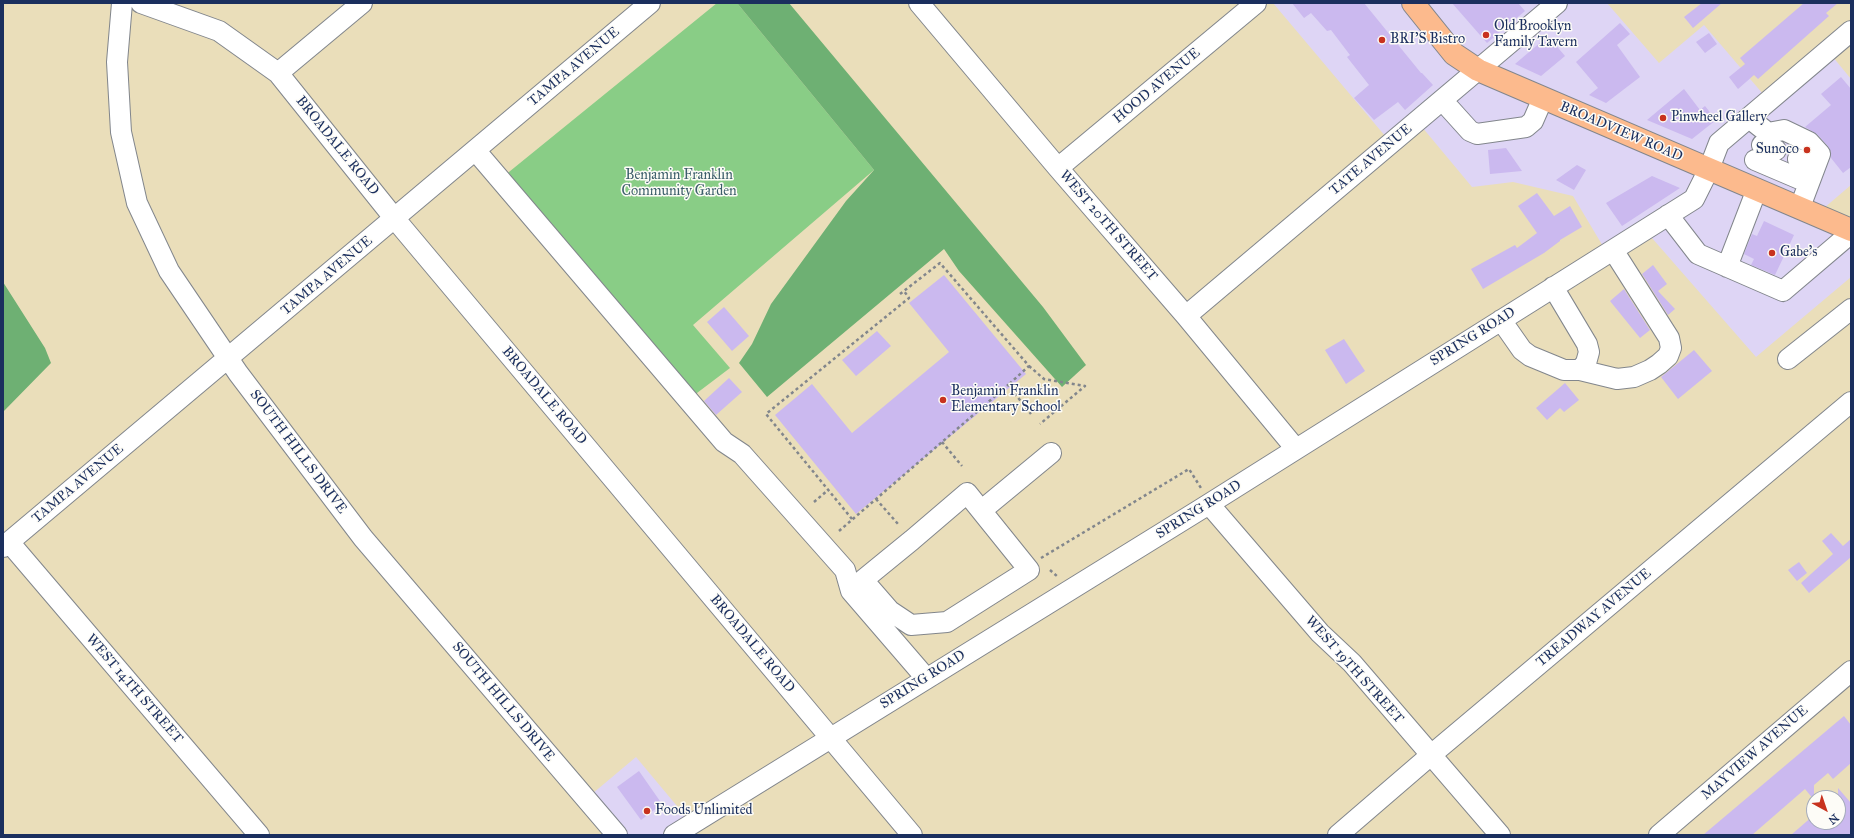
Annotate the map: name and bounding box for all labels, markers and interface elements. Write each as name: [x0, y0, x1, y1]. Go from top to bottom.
place label: Old Brooklyn Family Tavern: [1494, 19, 1577, 52]
street label: TAMPA AVENUE: [525, 24, 623, 110]
marker: Old Brooklyn Family Tavern: [1481, 30, 1491, 40]
place label: BRI'S Bistro: [1390, 32, 1465, 48]
marker: BRI'S Bistro: [1377, 35, 1387, 45]
street label: HOOD AVENUE: [1110, 45, 1204, 127]
street label: BROADALE ROAD: [292, 93, 382, 199]
street label: BROADVIEW ROAD: [1557, 99, 1685, 165]
place label: Pinwheel Gallery: [1671, 110, 1767, 126]
marker: Pinwheel Gallery: [1658, 113, 1668, 123]
street label: TATE AVENUE: [1326, 121, 1416, 199]
place label: Sunoco: [1756, 142, 1799, 158]
marker: Sunoco: [1802, 145, 1812, 155]
street label: WEST 20TH STREET: [1055, 167, 1161, 285]
park label: Benjamin Franklin Community Garden: [621, 168, 737, 200]
street label: TAMPA AVENUE: [278, 233, 376, 319]
place label: Gabe's: [1780, 245, 1817, 261]
marker: Gabe's: [1767, 248, 1777, 258]
street label: SPRING ROAD: [1427, 304, 1519, 370]
street label: BROADALE ROAD: [498, 344, 590, 448]
place label: Benjamin Franklin Elementary School: [951, 384, 1061, 416]
street label: SOUTH HILLS DRIVE: [246, 387, 350, 517]
marker: Benjamin Franklin Elementary School: [938, 395, 948, 405]
street label: TAMPA AVENUE: [29, 441, 127, 527]
street label: SPRING ROAD: [1153, 477, 1245, 543]
street label: TREADWAY AVENUE: [1533, 565, 1655, 671]
street label: BROADALE ROAD: [706, 592, 798, 696]
street label: WEST 19TH STREET: [1301, 613, 1407, 727]
street label: WEST 14TH STREET: [82, 631, 186, 747]
street label: SOUTH HILLS DRIVE: [448, 639, 558, 765]
street label: SPRING ROAD: [877, 647, 969, 713]
street label: MAYVIEW AVENUE: [1698, 702, 1812, 804]
north arrow: [1806, 790, 1846, 830]
place label: Foods Unlimited: [655, 803, 753, 819]
marker: Foods Unlimited: [642, 806, 652, 816]
text: N: [1826, 811, 1841, 827]

